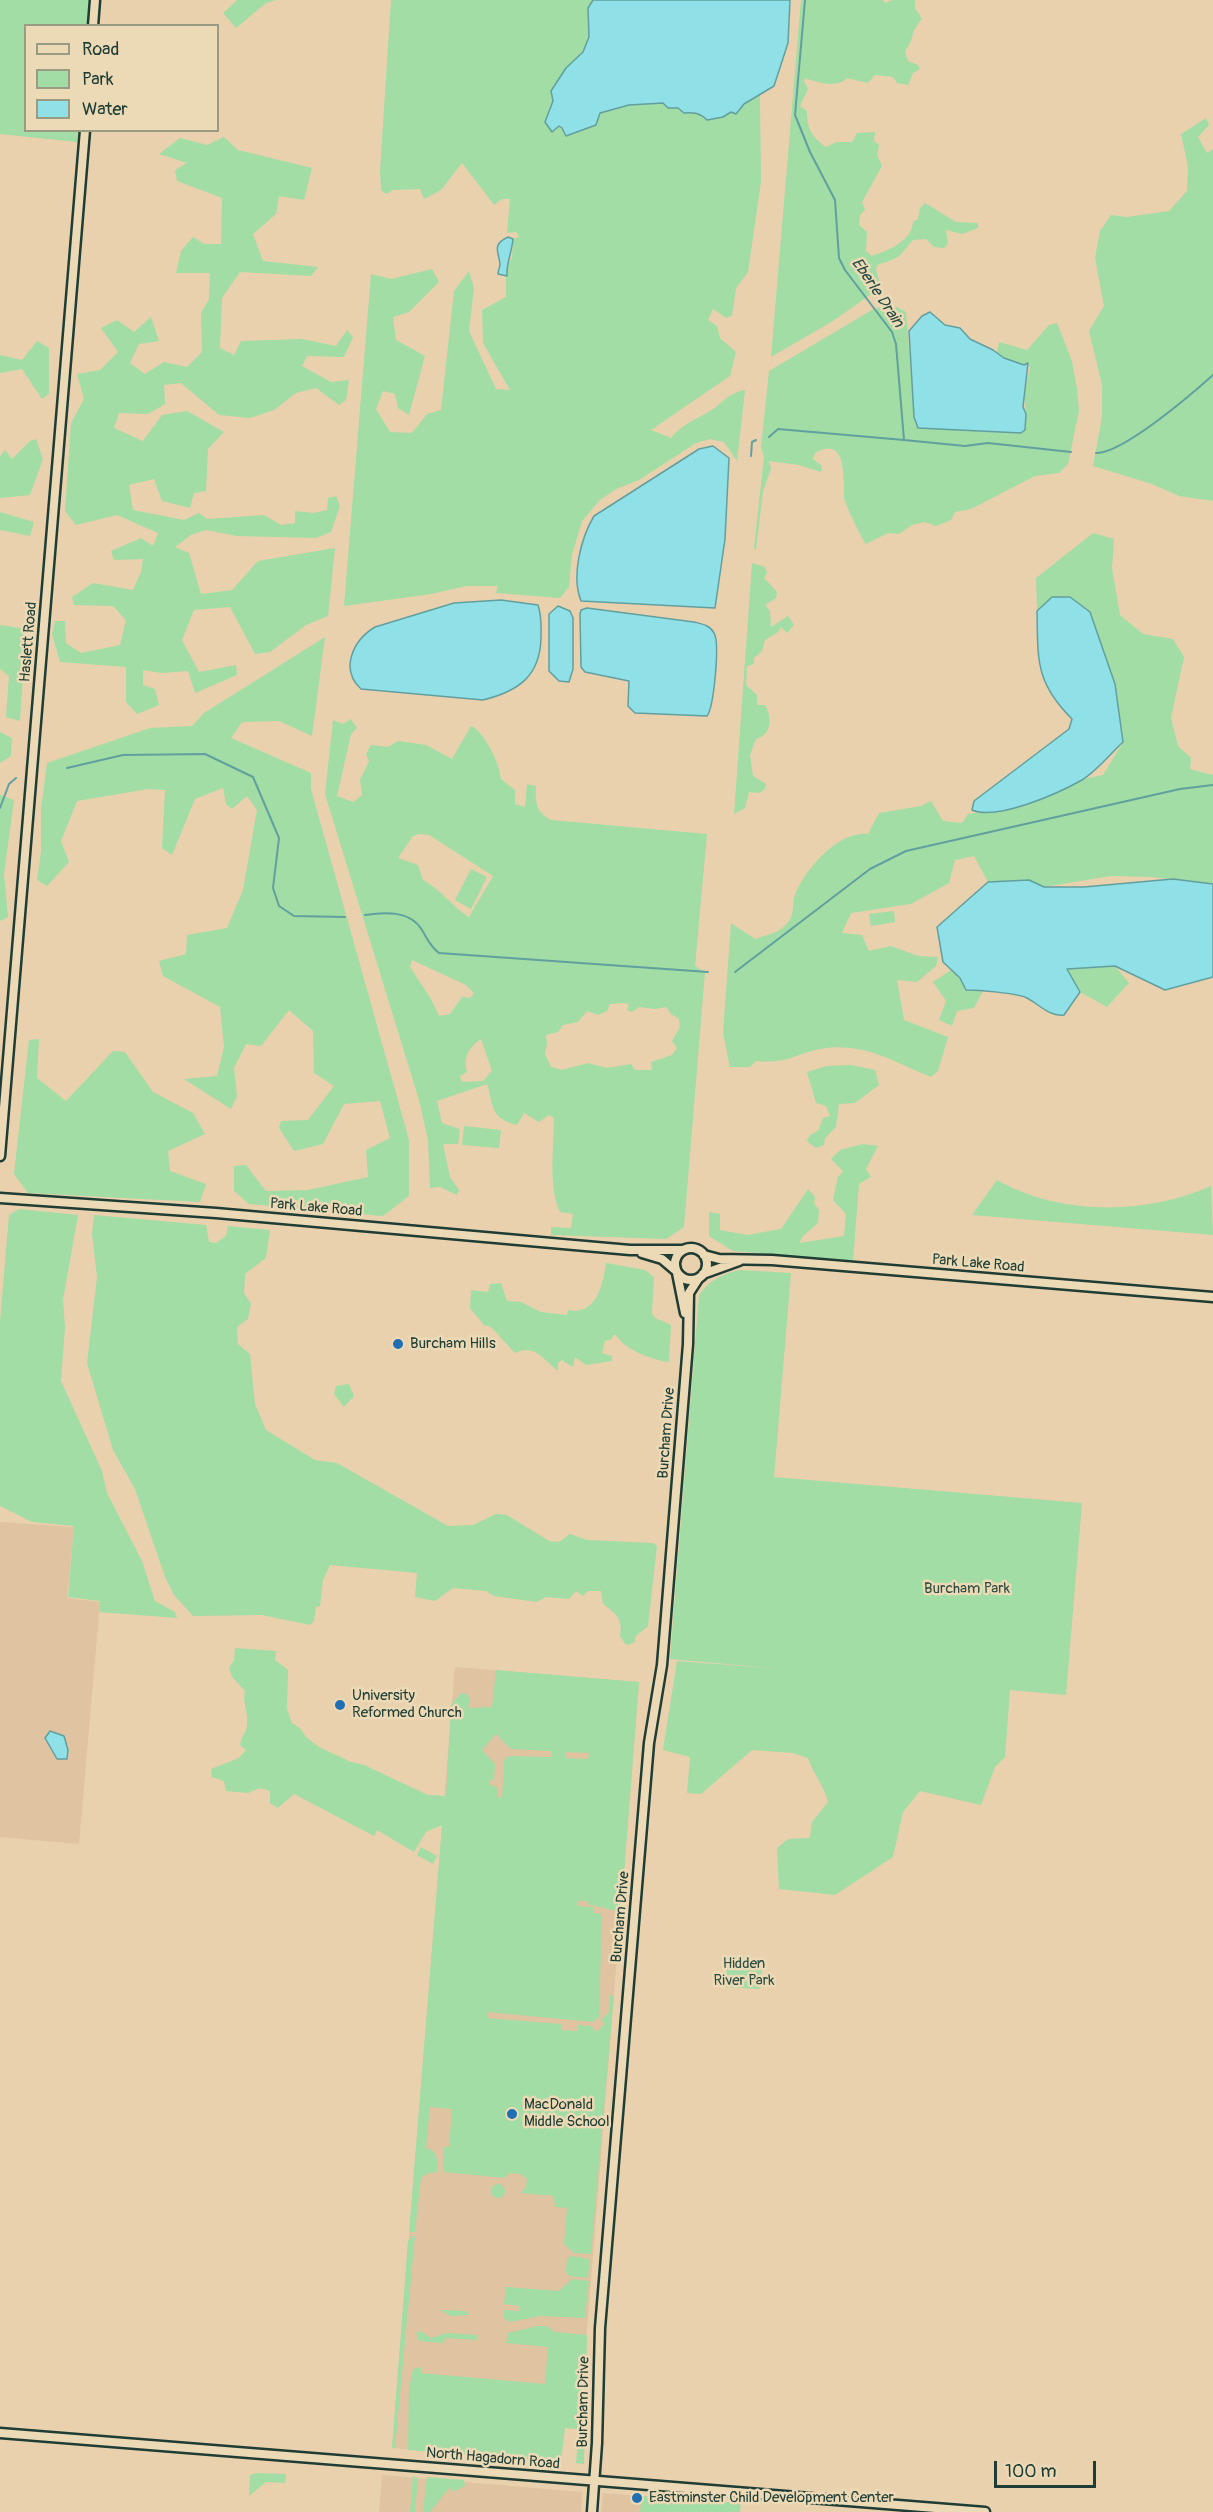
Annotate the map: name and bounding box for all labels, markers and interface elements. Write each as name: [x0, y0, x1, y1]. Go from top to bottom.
legend: [24, 24, 219, 132]
text: Road: [82, 38, 119, 61]
text: Park: [82, 68, 114, 91]
text: Water: [82, 98, 128, 121]
water label: Eberle Drain: [847, 255, 907, 331]
street label: Haslett Road: [17, 601, 41, 683]
street label: Park Lake Road: [269, 1195, 363, 1221]
street label: Park Lake Road: [931, 1251, 1025, 1277]
place label: Burcham Hills: [410, 1335, 496, 1353]
marker: Burcham Hills: [391, 1337, 405, 1351]
street label: Burcham Drive: [655, 1387, 679, 1479]
park label: Burcham Park: [924, 1580, 1010, 1598]
place label: University Reformed Church: [352, 1687, 462, 1722]
marker: University Reformed Church: [333, 1698, 347, 1712]
street label: Burcham Drive: [608, 1871, 634, 1963]
park label: Hidden River Park: [714, 1955, 774, 1990]
place label: MacDonald Middle School: [524, 2096, 609, 2131]
marker: MacDonald Middle School: [505, 2107, 519, 2121]
street label: Burcham Drive: [574, 2356, 594, 2448]
street label: North Hagadorn Road: [425, 2444, 561, 2474]
scale bar: [997, 2449, 1099, 2487]
text: 100 m: [1005, 2460, 1057, 2483]
place label: Eastminster Child Development Center: [649, 2489, 894, 2507]
marker: Eastminster Child Development Center: [630, 2491, 644, 2505]

